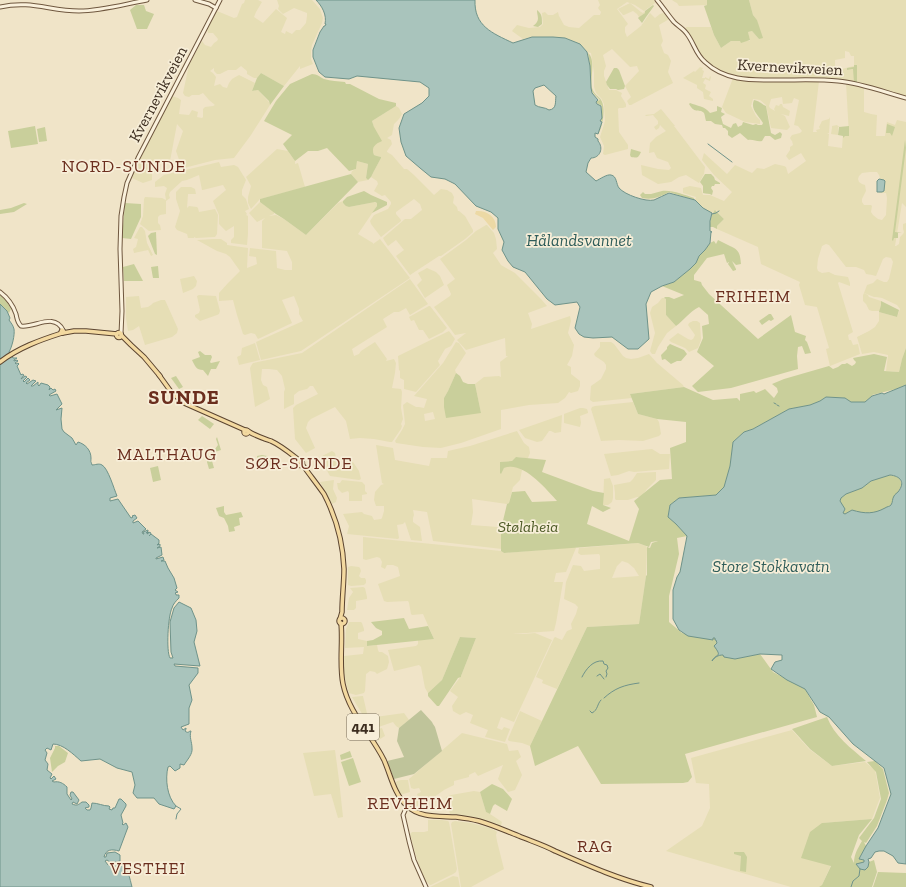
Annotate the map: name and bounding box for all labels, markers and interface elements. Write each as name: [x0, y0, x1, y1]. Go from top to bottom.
street label: Kvernevikveien: [125, 42, 192, 145]
street label: Kvernevikveien: [737, 55, 844, 79]
district label: NORD-SUNDE: [62, 155, 186, 177]
water label: Hålandsvannet: [526, 230, 632, 250]
district label: FRIHEIM: [715, 286, 791, 306]
district label: SUNDE: [148, 385, 220, 409]
district label: MALTHAUG: [117, 444, 217, 464]
district label: SØR-SUNDE: [245, 452, 353, 474]
park label: Stølaheia: [498, 517, 558, 536]
water label: Store Stokkavatn: [712, 556, 830, 576]
road number: 441: [347, 714, 379, 740]
district label: REVHEIM: [367, 792, 453, 814]
district label: RAG: [577, 836, 613, 856]
district label: VESTHEI: [109, 858, 186, 878]

